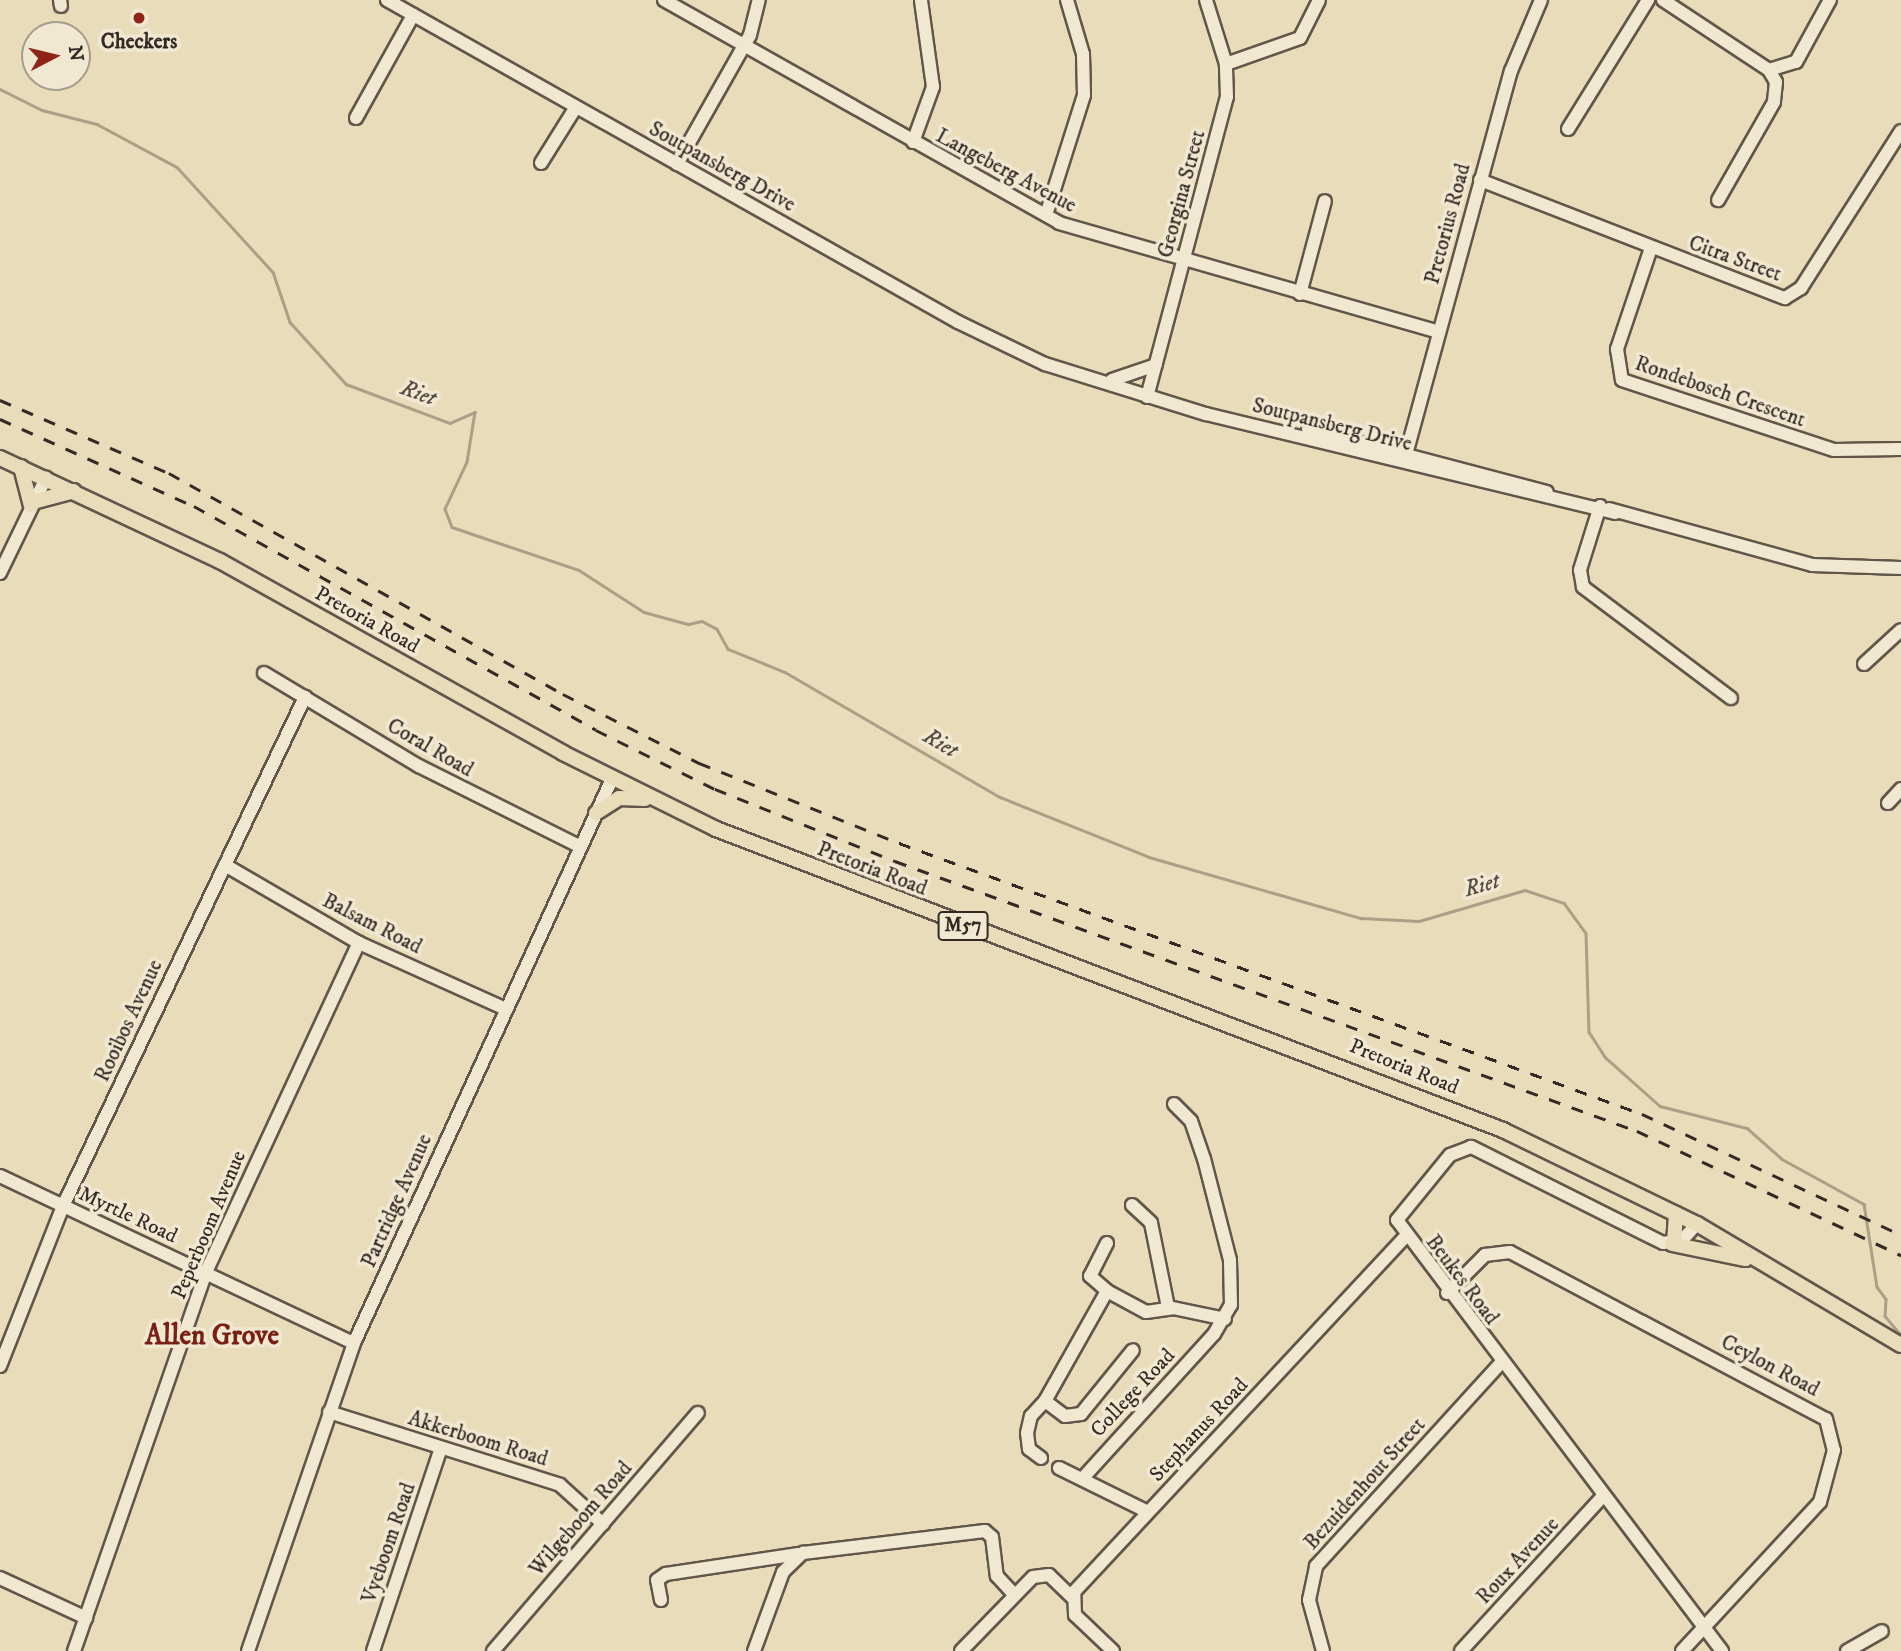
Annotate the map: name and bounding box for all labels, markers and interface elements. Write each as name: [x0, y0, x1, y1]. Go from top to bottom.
marker: Checkers: [131, 10, 147, 26]
north arrow: [21, 21, 91, 91]
place label: Checkers: [101, 29, 177, 55]
text: N: [63, 44, 88, 63]
street label: Soutpansberg Drive: [644, 116, 800, 218]
street label: Langeberg Avenue: [931, 123, 1081, 219]
street label: Georgina Street: [1153, 127, 1211, 261]
street label: Pretorius Road: [1420, 161, 1476, 287]
street label: Citra Street: [1685, 231, 1785, 287]
street label: Rondebosch Crescent: [1632, 351, 1808, 433]
water label: Riet: [397, 375, 439, 413]
street label: Soutpansberg Drive: [1250, 393, 1414, 457]
street label: Pretoria Road: [310, 581, 424, 659]
street label: Coral Road: [383, 713, 477, 783]
water label: Riet: [918, 723, 962, 765]
street label: Pretoria Road: [813, 837, 931, 901]
water label: Riet: [1461, 868, 1503, 904]
street label: Balsam Road: [318, 888, 426, 960]
road number: M57: [937, 910, 989, 942]
street label: Rooibos Avenue: [90, 956, 168, 1086]
street label: Pretoria Road: [1346, 1034, 1462, 1100]
street label: Partridge Avenue: [356, 1130, 438, 1272]
street label: Peperboom Avenue: [166, 1147, 252, 1303]
street label: Myrtle Road: [75, 1181, 181, 1249]
street label: Beukes Road: [1420, 1230, 1504, 1330]
district label: Allen Grove: [145, 1319, 279, 1353]
street label: Ceylon Road: [1717, 1330, 1823, 1402]
street label: College Road: [1086, 1343, 1180, 1443]
street label: Stephanus Road: [1144, 1373, 1254, 1487]
street label: Akkerboom Road: [405, 1406, 551, 1472]
street label: Bezuidenhout Street: [1299, 1413, 1431, 1555]
street label: Wilgeboom Road: [524, 1456, 638, 1582]
street label: Vyeboom Road: [357, 1480, 421, 1606]
street label: Roux Avenue: [1471, 1512, 1565, 1610]

